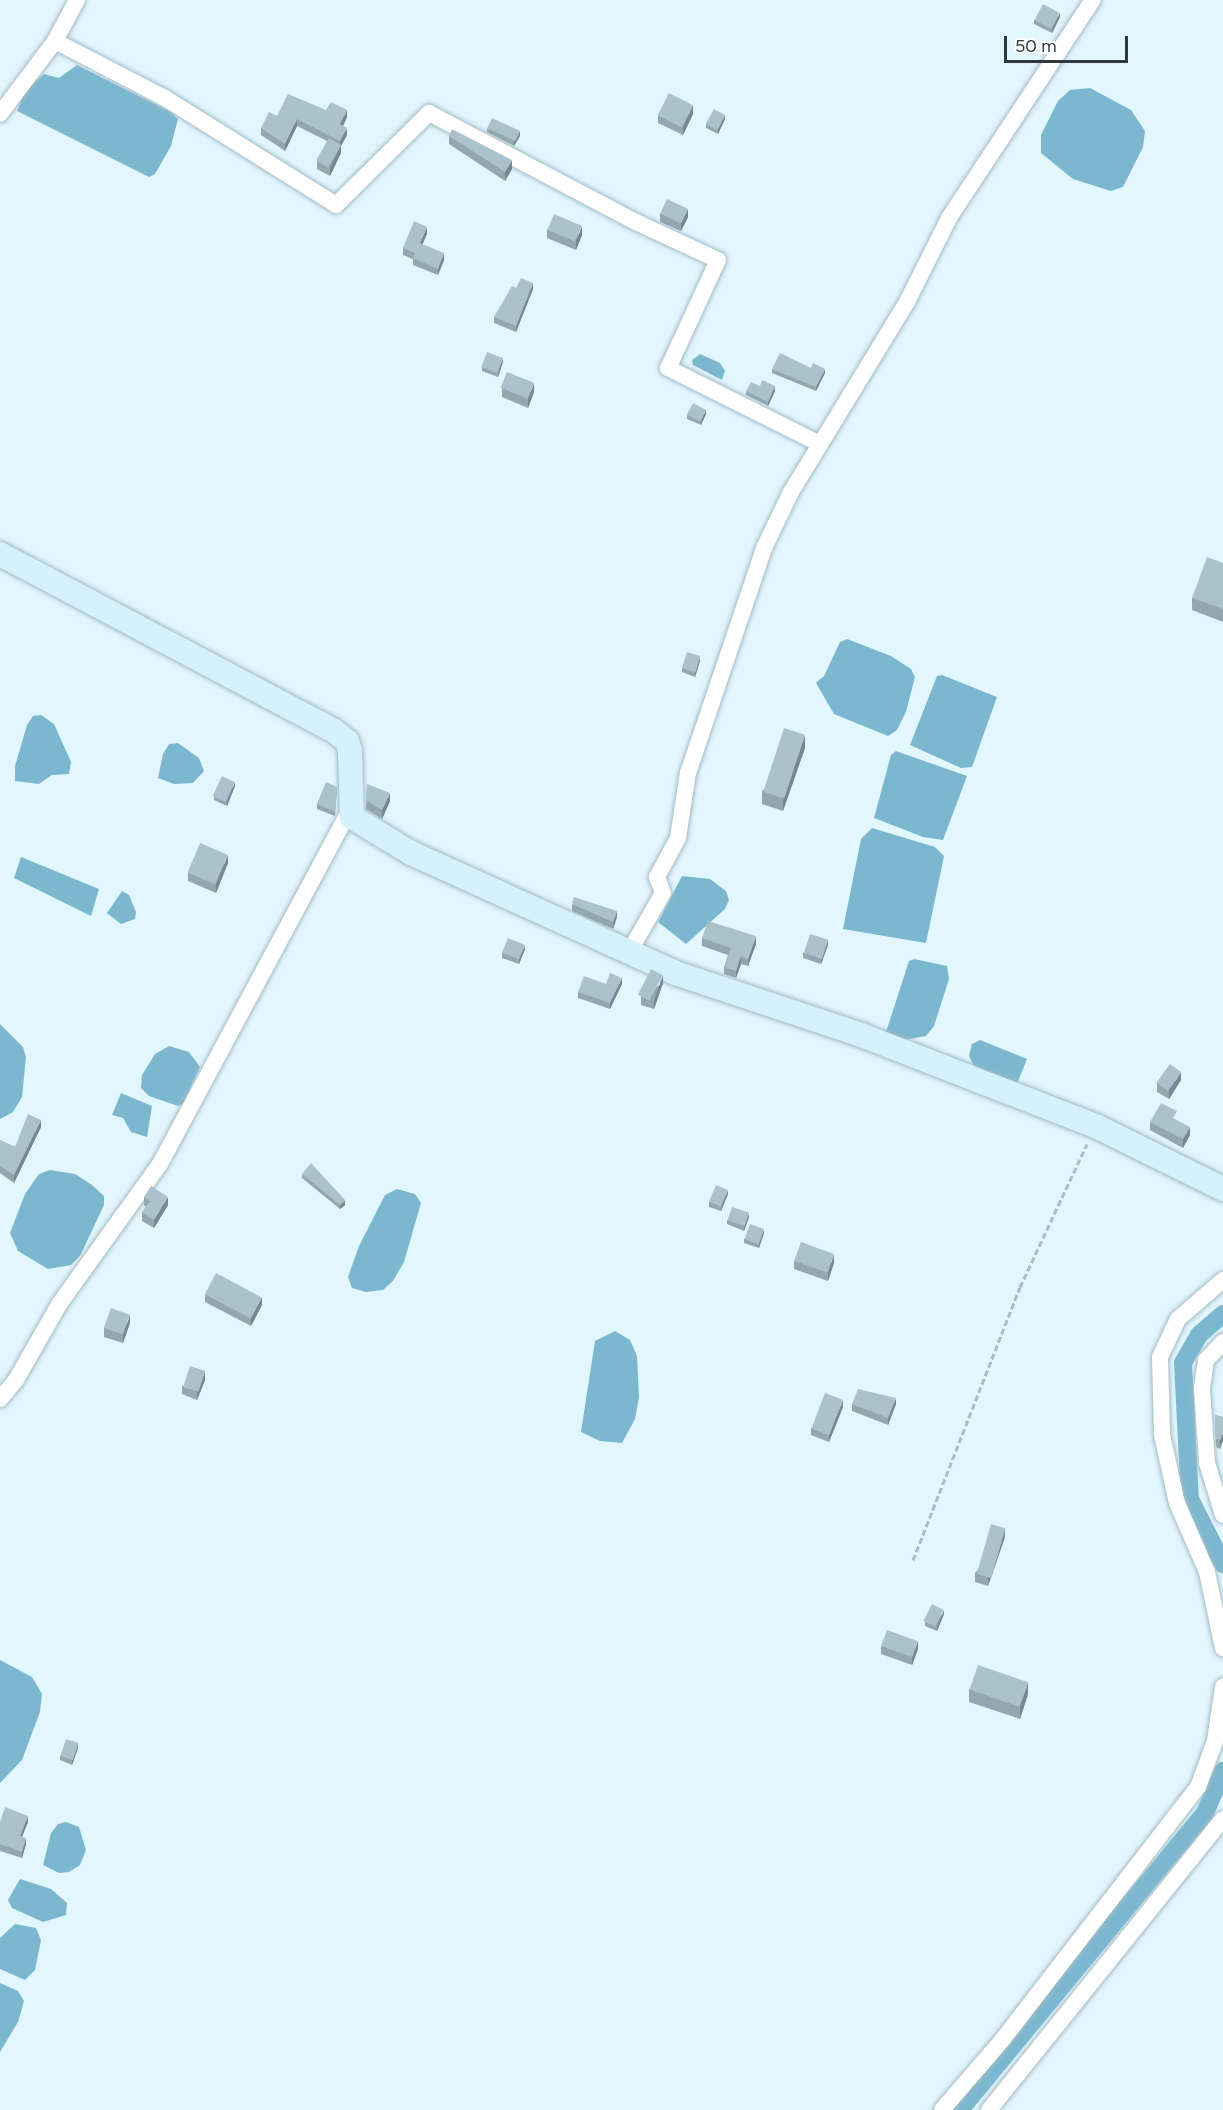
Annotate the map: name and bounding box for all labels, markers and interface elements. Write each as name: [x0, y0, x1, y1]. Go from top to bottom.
scale bar: [1007, 24, 1132, 62]
text: 50 m: [1015, 35, 1057, 57]

